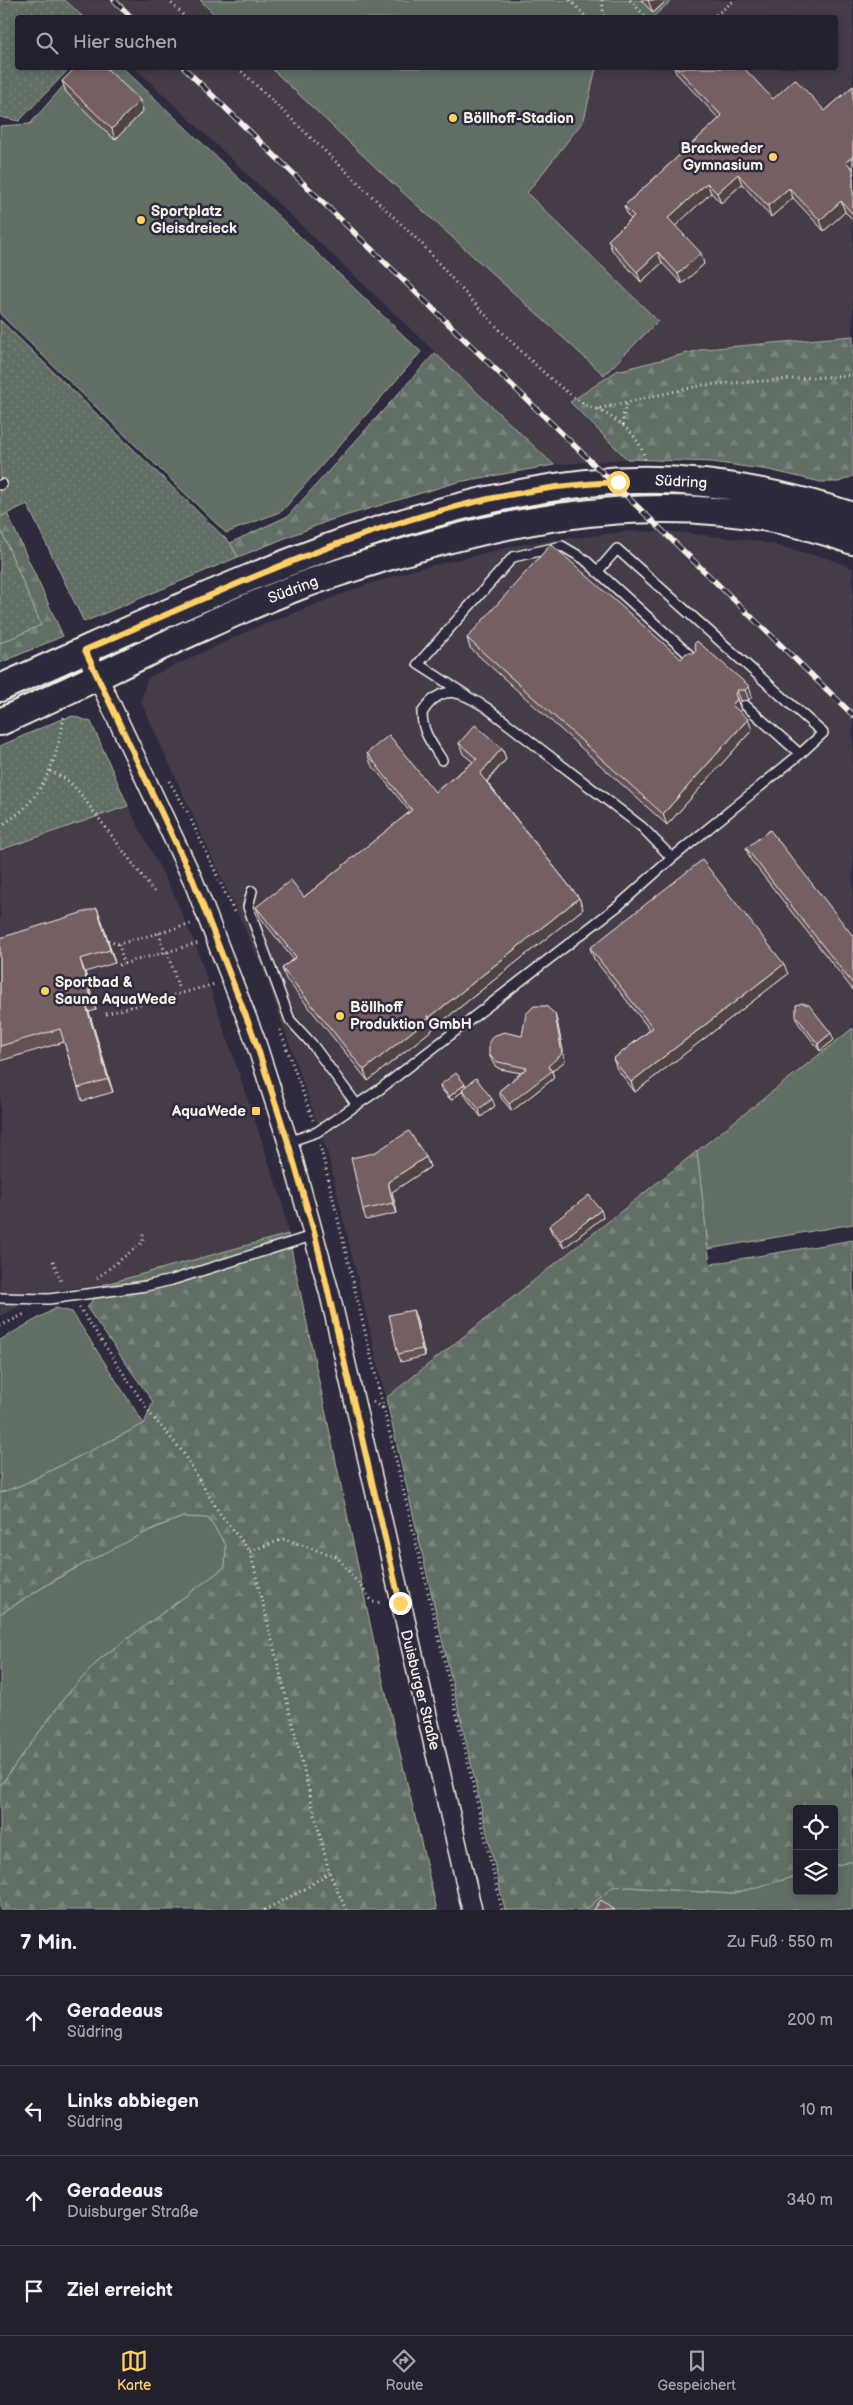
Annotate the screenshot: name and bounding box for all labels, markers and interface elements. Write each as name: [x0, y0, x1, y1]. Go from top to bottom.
search box: [15, 15, 838, 70]
icon: search: [33, 29, 61, 57]
text: Hier suchen: [73, 31, 177, 54]
place label: Böllhoff-Stadion: [463, 109, 574, 128]
marker: Böllhoff-Stadion: [447, 112, 459, 124]
place label: Brackweder Gymnasium: [680, 139, 764, 175]
marker: Brackweder Gymnasium: [767, 151, 779, 163]
place label: Sportplatz Gleisdreieck: [151, 202, 237, 238]
marker: Sportplatz Gleisdreieck: [135, 214, 147, 226]
route start: [607, 471, 630, 494]
street label: Südring: [654, 471, 708, 493]
street label: Südring: [265, 572, 321, 608]
place label: Sportbad & Sauna AquaWede: [55, 973, 176, 1009]
marker: Sportbad & Sauna AquaWede: [39, 985, 51, 997]
place label: Böllhoff Produktion GmbH: [350, 998, 472, 1034]
marker: Böllhoff Produktion GmbH: [334, 1010, 346, 1022]
place label: AquaWede: [171, 1102, 246, 1121]
marker: AquaWede: [250, 1105, 262, 1117]
route end: [389, 1592, 412, 1615]
street label: Duisburger Straße: [396, 1628, 444, 1752]
map controls: [793, 1805, 838, 1895]
button: locate: [793, 1805, 838, 1850]
button: layers: [793, 1850, 838, 1895]
text: 7 Min.: [20, 1930, 77, 1955]
text: Zu Fuß · 550 m: [727, 1933, 833, 1952]
text: Geradeaus: [67, 2000, 163, 2023]
icon: ahead: [20, 2007, 48, 2035]
text: 200 m: [787, 2011, 833, 2030]
text: Südring: [67, 2023, 123, 2042]
text: Links abbiegen: [67, 2090, 199, 2113]
icon: left: [20, 2097, 48, 2125]
text: 10 m: [800, 2101, 833, 2120]
text: Südring: [67, 2113, 123, 2132]
text: Geradeaus: [67, 2180, 163, 2203]
icon: ahead: [20, 2187, 48, 2215]
text: 340 m: [786, 2191, 833, 2210]
text: Duisburger Straße: [67, 2203, 199, 2222]
icon: arrive: [20, 2277, 48, 2305]
text: Ziel erreicht: [67, 2279, 173, 2302]
tab: Karte: [117, 2347, 151, 2394]
tab: Route: [386, 2347, 423, 2394]
tab: Gespeichert: [657, 2347, 736, 2394]

